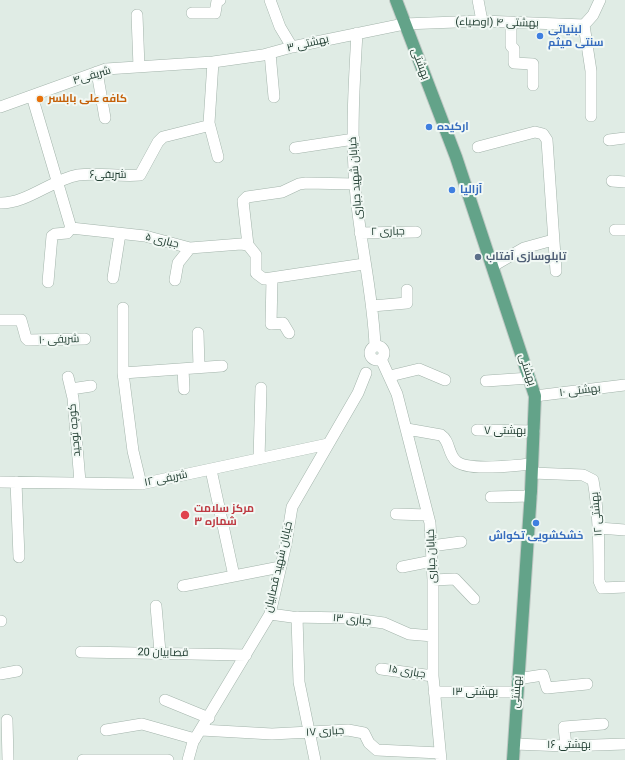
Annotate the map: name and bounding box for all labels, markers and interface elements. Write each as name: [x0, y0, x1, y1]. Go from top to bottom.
street label: بهشتی ۴ (اوصیاء): [455, 16, 539, 30]
place label: لبنیاتی سنتی میثم: [548, 23, 604, 49]
marker: لبنیاتی سنتی میثم: [535, 31, 545, 41]
street label: بهشتی ۳: [286, 33, 330, 55]
street label: بهشتی: [408, 46, 432, 82]
street label: شریفی۴: [71, 64, 113, 88]
place label: کافه علی بابلسر: [48, 92, 127, 106]
marker: کافه علی بابلسر: [35, 94, 45, 104]
place label: ارکیده: [437, 120, 469, 134]
marker: ارکیده: [424, 122, 434, 132]
street label: خیابان شهید جباری: [347, 136, 365, 220]
street label: شریفی۶: [89, 168, 127, 182]
place label: آزالیا: [460, 183, 482, 197]
marker: آزالیا: [447, 185, 457, 195]
street label: جباری ۲: [371, 225, 405, 239]
street label: جباری ۵: [144, 230, 180, 252]
place label: تابلوسازی آفتاب: [486, 250, 566, 264]
marker: تابلوسازی آفتاب: [473, 252, 483, 262]
street label: شریفی ۱۰: [38, 333, 80, 347]
street label: بهشتی: [516, 352, 538, 388]
street label: بهشتی ۱۰: [559, 382, 601, 400]
street label: کوچه توحید: [66, 403, 84, 457]
street label: بهشتی ۷: [484, 424, 526, 438]
street label: شریفی ۱۲: [143, 468, 189, 490]
street label: بهشتی ۱۲: [588, 491, 606, 537]
place label: مرکز سلامت شماره ۳: [194, 502, 254, 528]
marker: مرکز سلامت شماره ۳: [179, 509, 191, 521]
marker: خشکشویی تکواش: [531, 518, 541, 528]
street label: خیابان شهید قصابیان: [262, 520, 296, 614]
street label: خیابان جباری: [424, 529, 440, 583]
place label: خشکشویی تکواش: [489, 529, 583, 543]
street label: جباری ۱۳: [332, 612, 372, 628]
street label: قصابیان 20: [137, 646, 189, 660]
street label: جباری ۱۵: [387, 663, 427, 681]
street label: بهشتی: [509, 675, 525, 709]
street label: بهشتی ۱۳: [452, 685, 498, 699]
street label: جباری ۱۷: [306, 724, 344, 740]
street label: بهشتی ۱۶: [547, 738, 591, 752]

